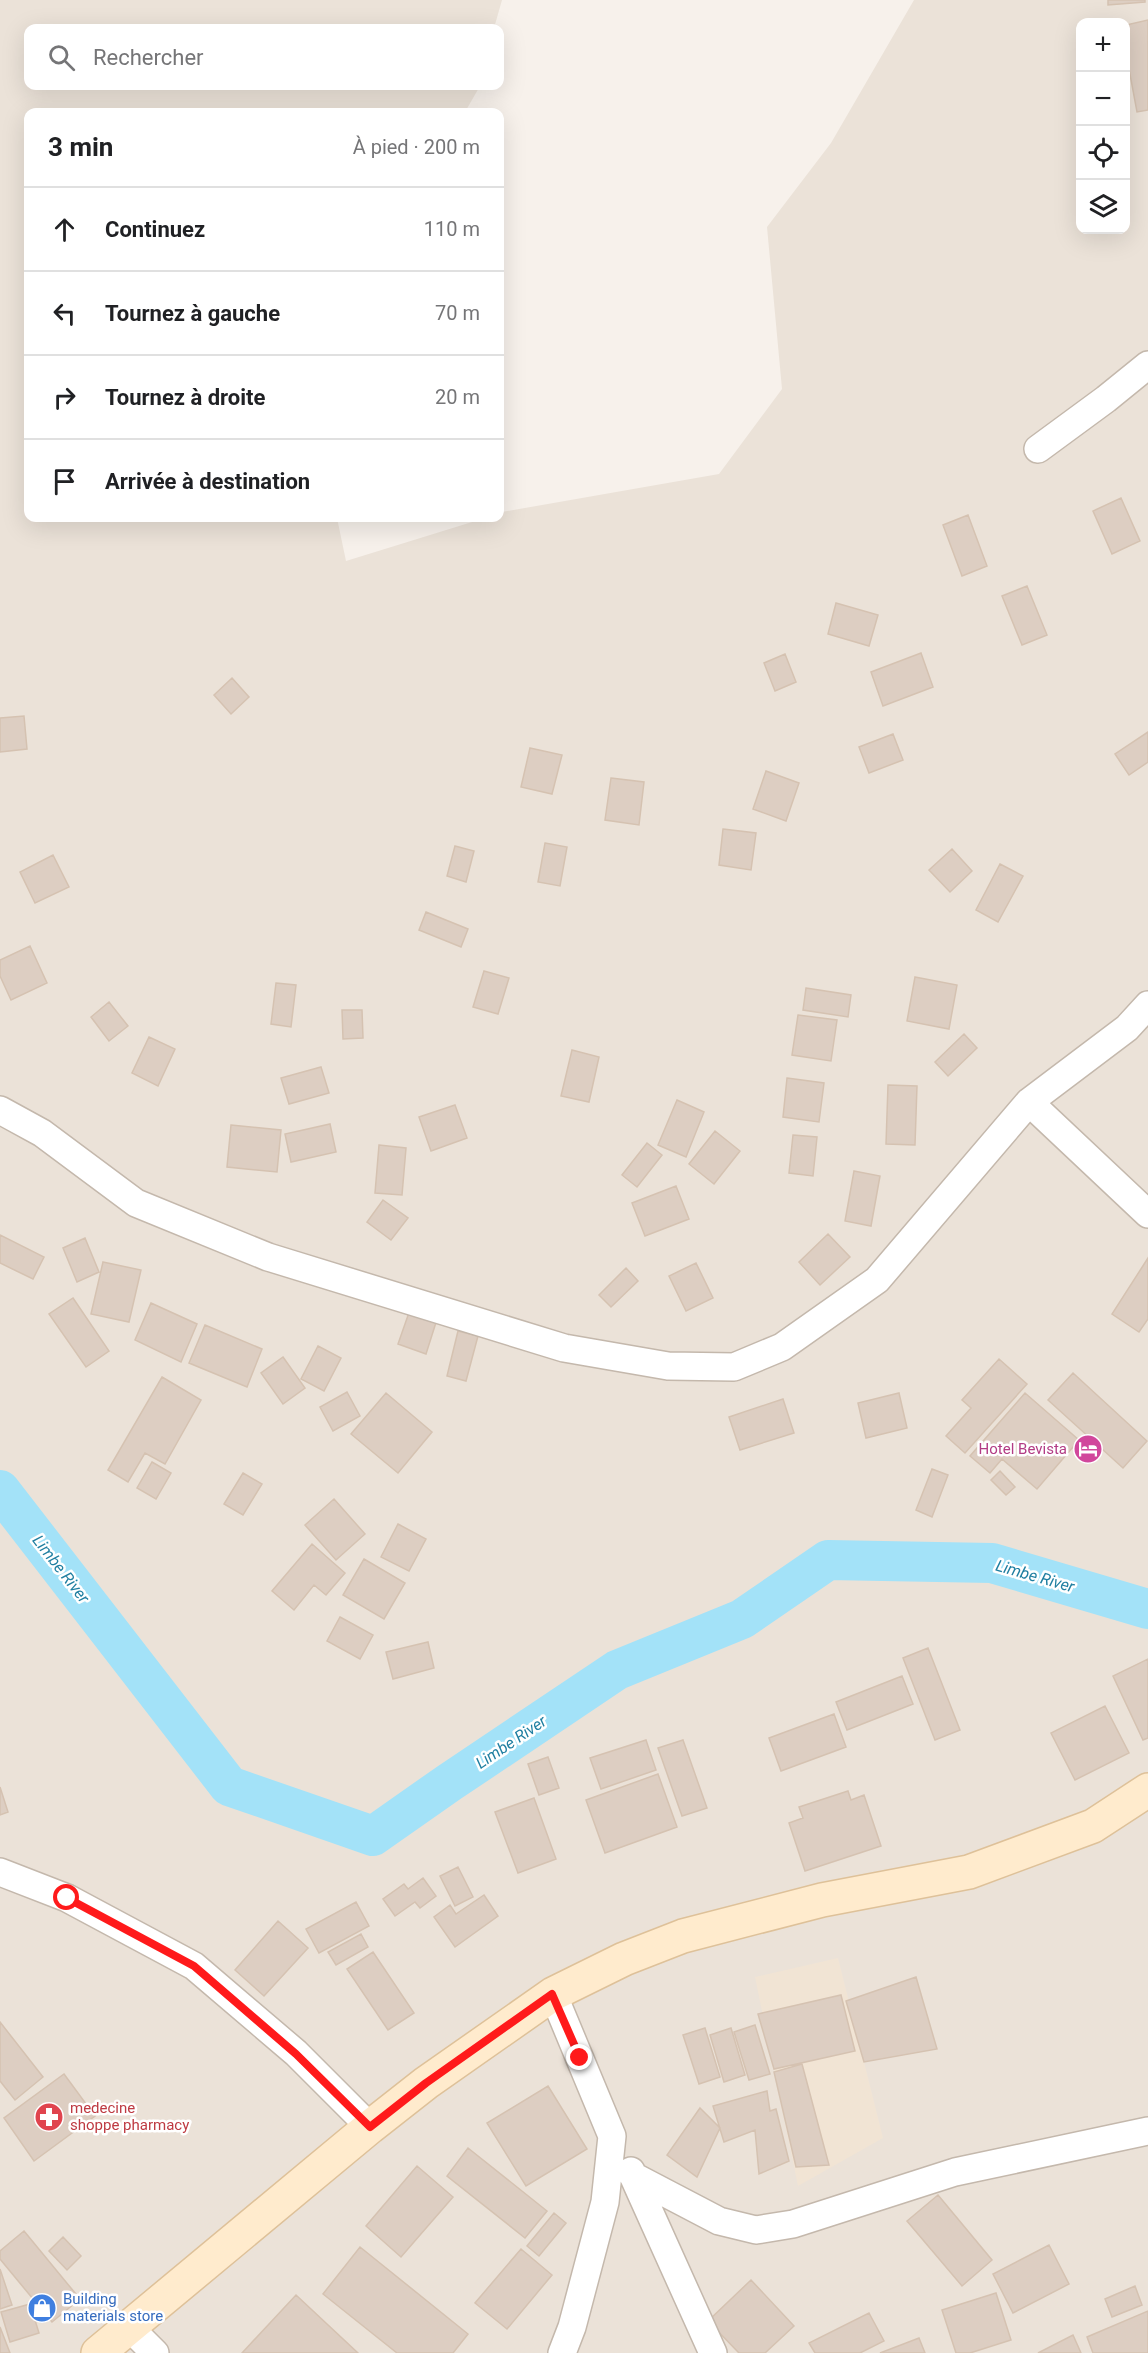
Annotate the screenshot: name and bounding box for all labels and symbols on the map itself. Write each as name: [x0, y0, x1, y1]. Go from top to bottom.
hotel icon: Hotel Bevista: [1072, 1433, 1104, 1465]
place label: Hotel Bevista: [979, 1440, 1067, 1458]
water label: Limbe River: [29, 1531, 94, 1607]
water label: Limbe River: [994, 1556, 1077, 1596]
water label: Limbe River: [472, 1711, 550, 1772]
route start: [53, 1884, 79, 1910]
route end: [566, 2044, 592, 2070]
place label: medecine shoppe pharmacy: [70, 2099, 189, 2134]
pharmacy icon: medecine shoppe pharmacy: [33, 2101, 65, 2133]
place label: Building materials store: [63, 2290, 163, 2325]
shop icon: Building materials store: [26, 2292, 58, 2324]

